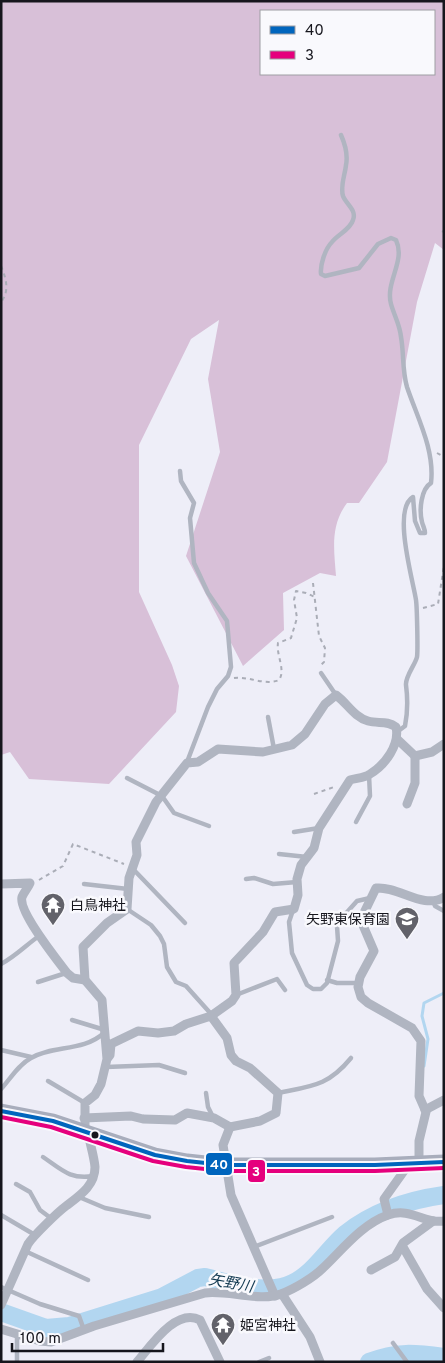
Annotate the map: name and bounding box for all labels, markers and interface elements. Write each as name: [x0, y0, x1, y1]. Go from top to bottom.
legend: [260, 10, 435, 75]
text: 40: [305, 22, 324, 41]
text: 3: [305, 47, 314, 66]
temple icon: 白鳥神社: [40, 892, 66, 926]
place label: 白鳥神社: [70, 898, 126, 915]
school or university icon: 矢野東保育園: [394, 906, 420, 940]
place label: 矢野東保育園: [306, 912, 390, 929]
unlabelled marker: [90, 1130, 100, 1140]
line badge: 40: [205, 1152, 233, 1176]
text: 40: [210, 1157, 228, 1174]
line badge: 3: [247, 1159, 266, 1183]
text: 3: [252, 1164, 260, 1181]
water label: 矢野川: [207, 1271, 257, 1298]
temple icon: 姫宮神社: [210, 1312, 236, 1346]
place label: 姫宮神社: [240, 1318, 296, 1335]
scale bar: [12, 1320, 164, 1352]
text: 100 m: [20, 1330, 61, 1349]

